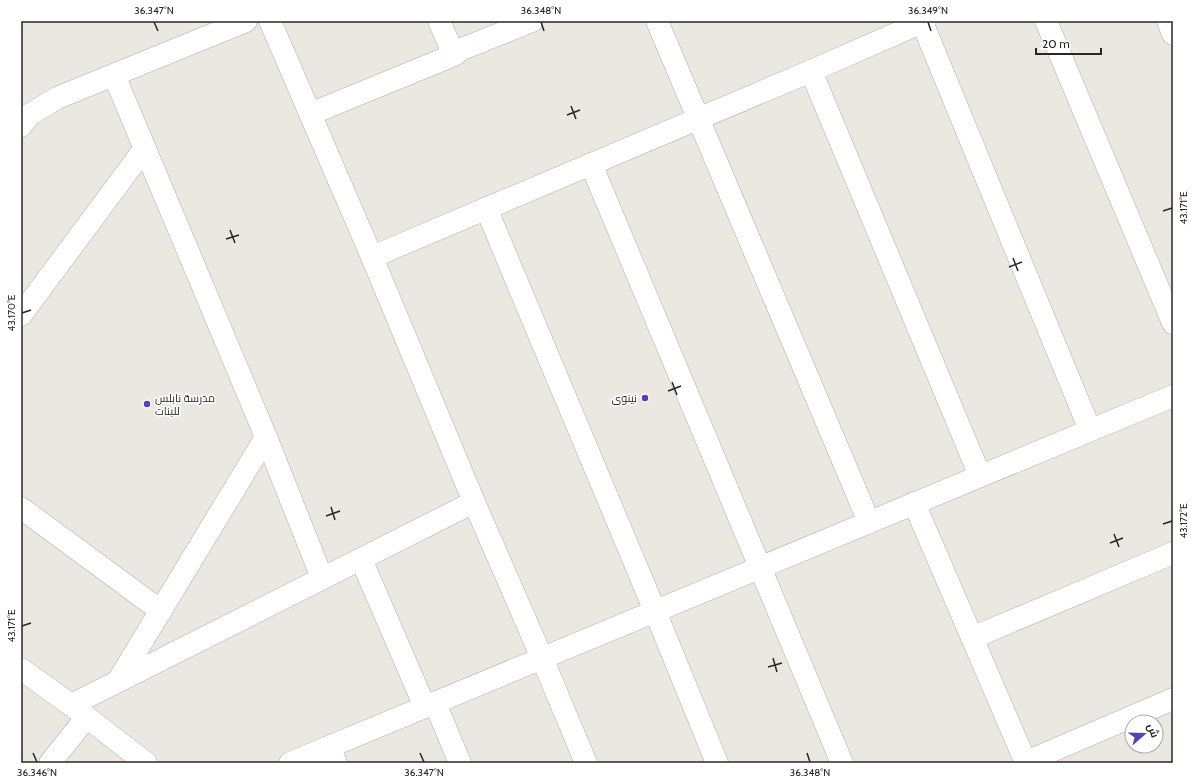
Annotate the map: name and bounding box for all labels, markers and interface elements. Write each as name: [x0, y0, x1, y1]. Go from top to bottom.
text: 36.347°N: [134, 4, 174, 17]
text: 36.348°N: [521, 4, 561, 17]
text: 36.349°N: [908, 4, 948, 17]
scale bar: [1036, 30, 1101, 56]
text: 20 m: [1042, 36, 1070, 51]
text: 43.171°E: [1177, 191, 1190, 225]
text: 43.170°E: [5, 294, 18, 331]
place label: مدرسة نابلس للبنات: [155, 391, 215, 418]
place label: نينوى: [611, 391, 637, 405]
marker: نينوى: [640, 393, 650, 403]
marker: مدرسة نابلس للبنات: [142, 399, 152, 409]
text: 43.172°E: [1177, 503, 1190, 539]
text: 43.171°E: [5, 609, 18, 643]
north arrow: [1124, 714, 1164, 754]
text: ش: [1144, 722, 1162, 740]
text: 36.346°N: [17, 766, 57, 779]
text: 36.347°N: [404, 766, 444, 779]
text: 36.348°N: [790, 766, 830, 779]

